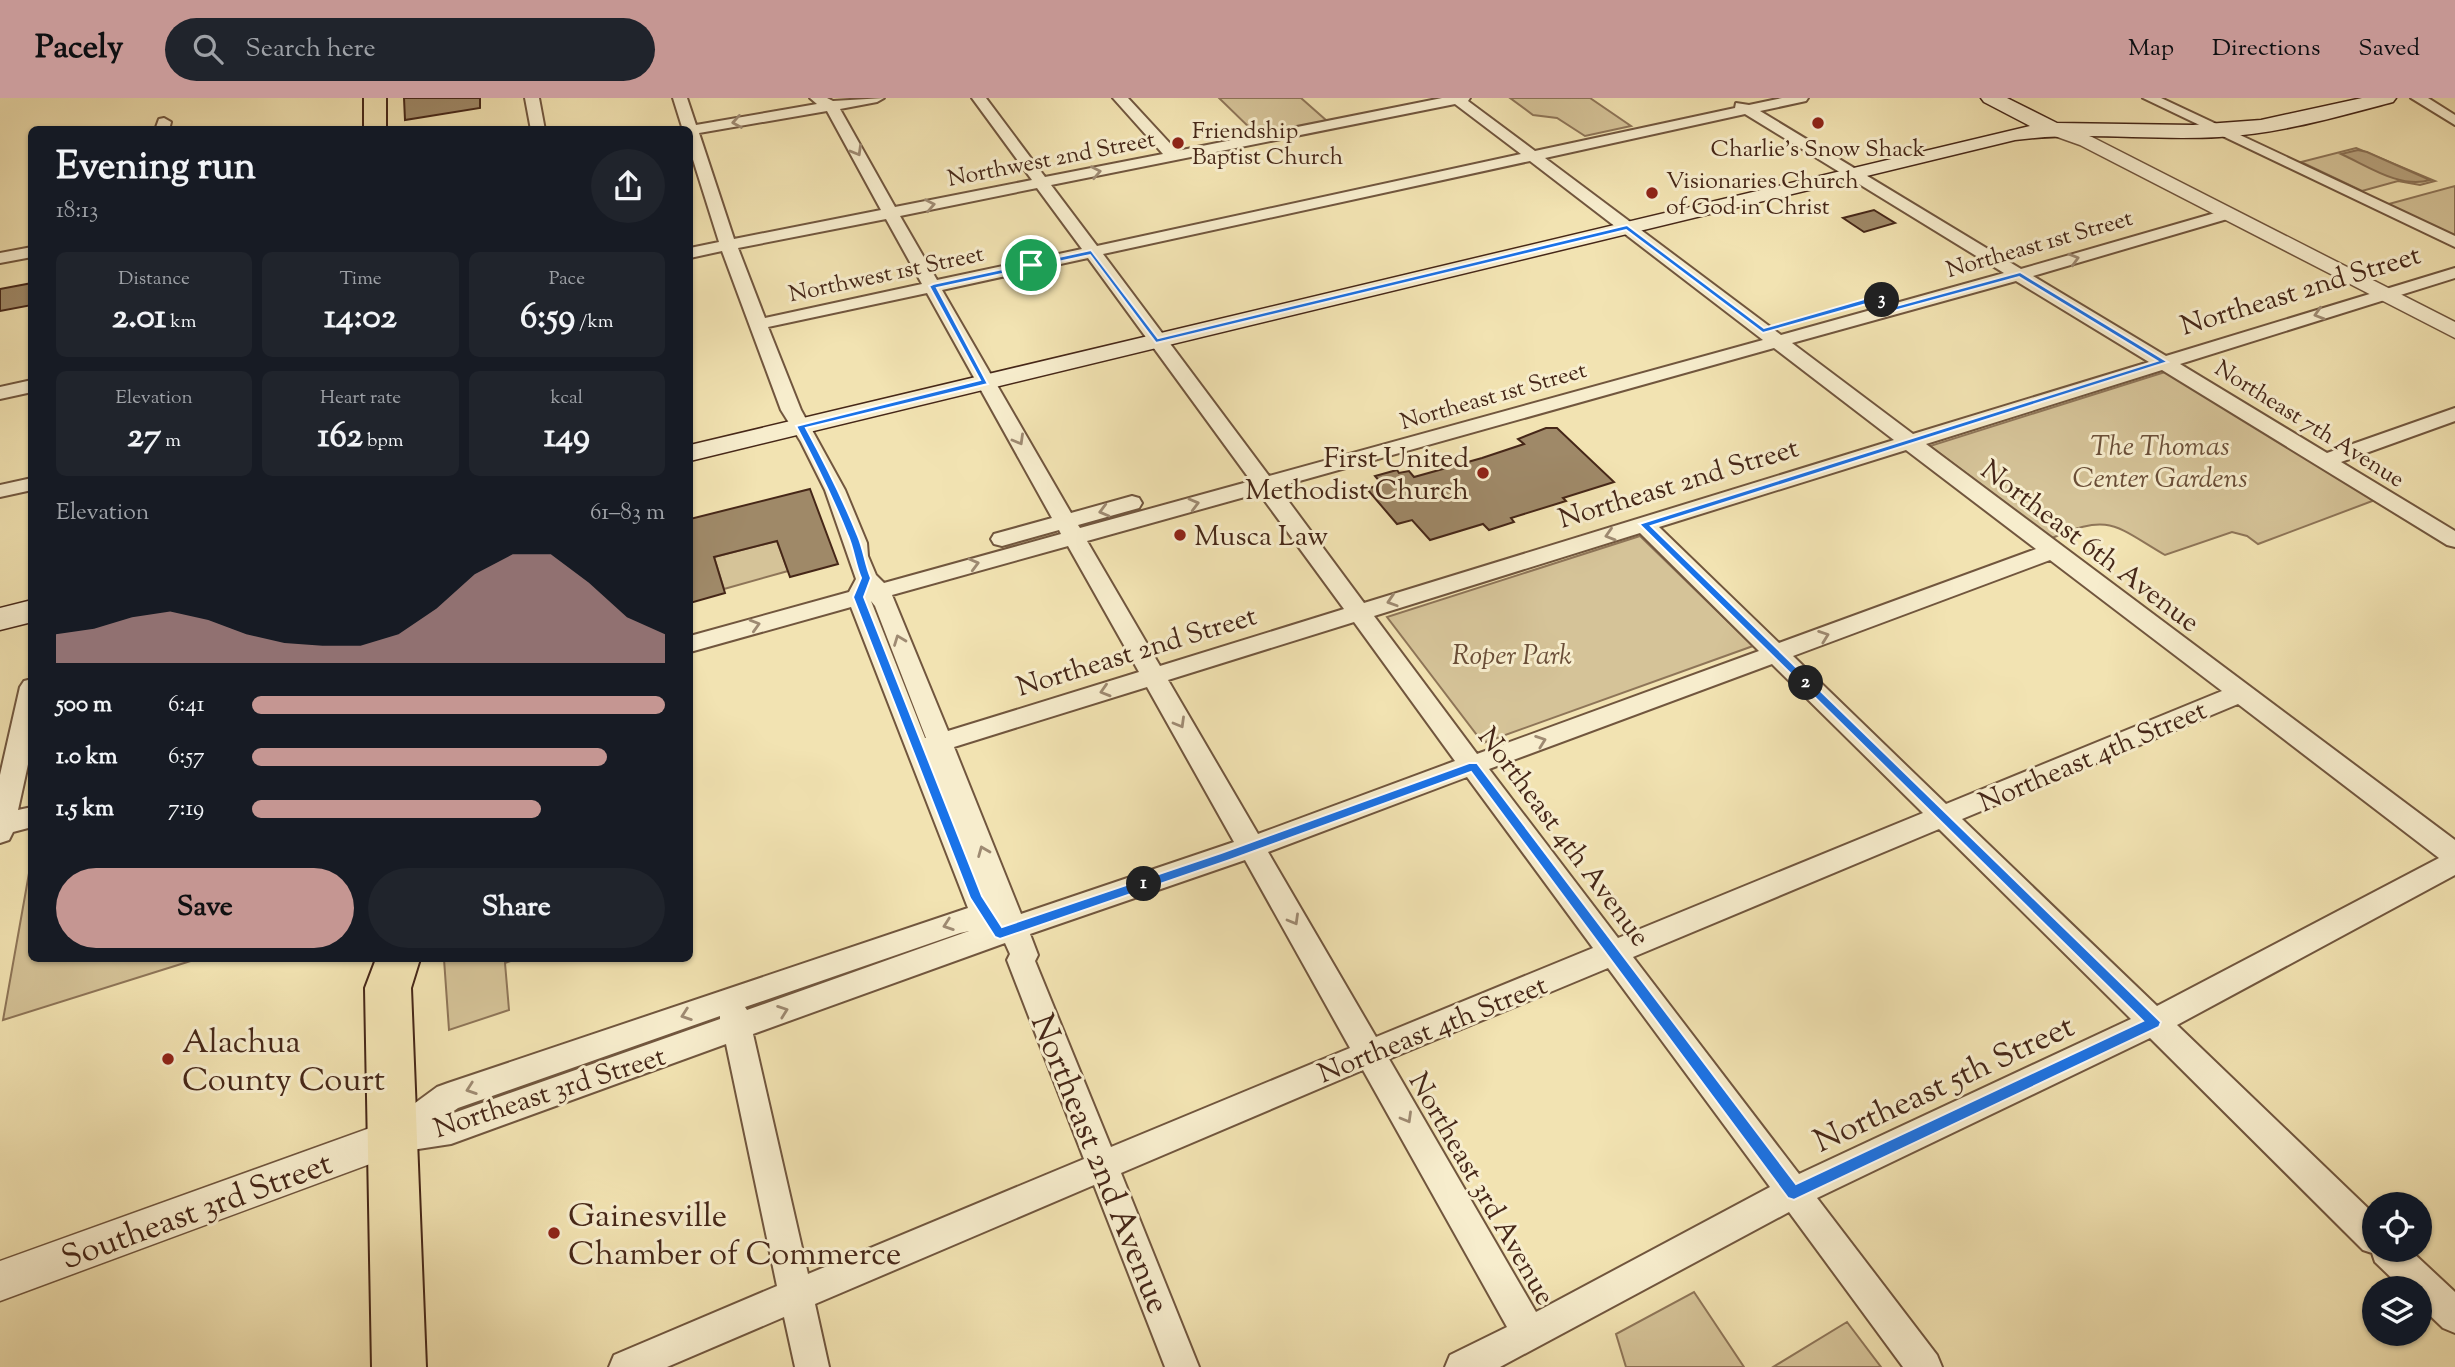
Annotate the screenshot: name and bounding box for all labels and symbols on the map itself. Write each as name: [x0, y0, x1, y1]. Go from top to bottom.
one-way arrow: [731, 114, 743, 129]
marker: Charlie's Snow Shack: [1810, 115, 1826, 131]
place label: Friendship Baptist Church: [1192, 116, 1344, 175]
street label: Northwest 2nd Street: [945, 124, 1158, 197]
place label: Charlie's Snow Shack: [1711, 134, 1926, 167]
marker: Friendship Baptist Church: [1170, 135, 1186, 151]
one-way arrow: [848, 144, 861, 157]
one-way arrow: [1090, 166, 1102, 181]
place label: Visionaries Church of God in Christ: [1666, 166, 1859, 225]
marker: Visionaries Church of God in Christ: [1644, 185, 1660, 201]
one-way arrow: [924, 199, 936, 214]
street label: Northeast 1st Street: [1943, 203, 2137, 288]
pin: [1001, 235, 1061, 295]
street label: Northeast 2nd Street: [2176, 236, 2426, 347]
street label: Northwest 1st Street: [786, 239, 987, 312]
one-way arrow: [2067, 253, 2079, 268]
pin: 3: [1864, 282, 1899, 318]
one-way arrow: [2314, 306, 2326, 321]
street label: Northeast 7th Avenue: [2207, 353, 2410, 497]
street label: Northeast 1st Street: [1397, 355, 1591, 440]
park label: The Thomas Center Gardens: [2072, 428, 2248, 500]
street label: Northeast 2nd Street: [1554, 429, 1804, 540]
one-way arrow: [1011, 433, 1024, 446]
place label: First United Methodist Church: [1245, 440, 1469, 512]
street label: Northeast 6th Avenue: [1971, 452, 2207, 643]
marker: First United Methodist Church: [1475, 465, 1491, 481]
one-way arrow: [1187, 498, 1199, 512]
one-way arrow: [1099, 503, 1111, 517]
place label: Musca Law: [1194, 518, 1328, 558]
marker: Musca Law: [1172, 527, 1188, 543]
one-way arrow: [1604, 527, 1616, 541]
one-way arrow: [968, 558, 980, 573]
one-way arrow: [1386, 593, 1399, 607]
street label: Northeast 2nd Street: [1012, 597, 1262, 708]
one-way arrow: [749, 619, 761, 634]
one-way arrow: [1817, 630, 1829, 644]
one-way arrow: [894, 634, 908, 646]
park label: Roper Park: [1452, 637, 1572, 677]
pin: 2: [1788, 666, 1824, 700]
one-way arrow: [1099, 683, 1111, 698]
street label: Northeast 4th Street: [1973, 691, 2214, 824]
one-way arrow: [1172, 716, 1185, 729]
street label: Northeast 4th Avenue: [1467, 720, 1658, 956]
one-way arrow: [1535, 735, 1547, 749]
one-way arrow: [977, 846, 991, 858]
pin: 1: [1126, 866, 1162, 902]
one-way arrow: [1286, 913, 1299, 926]
one-way arrow: [942, 917, 954, 931]
street label: Northeast 4th Street: [1312, 966, 1554, 1095]
street label: Northeast 5th Street: [1806, 1004, 2083, 1167]
one-way arrow: [776, 1005, 788, 1019]
one-way arrow: [681, 1007, 693, 1021]
street label: Northeast 2nd Avenue: [1016, 1008, 1180, 1321]
place label: Alachua County Court: [182, 1020, 385, 1106]
street label: Northeast 3rd Street: [429, 1037, 671, 1150]
marker: Alachua County Court: [160, 1051, 176, 1067]
street label: Northeast 3rd Avenue: [1397, 1066, 1563, 1313]
one-way arrow: [466, 1081, 478, 1095]
one-way arrow: [1399, 1110, 1412, 1123]
street label: Southeast 3rd Street: [55, 1141, 340, 1284]
place label: Gainesville Chamber of Commerce: [568, 1194, 902, 1280]
marker: Gainesville Chamber of Commerce: [546, 1225, 562, 1241]

